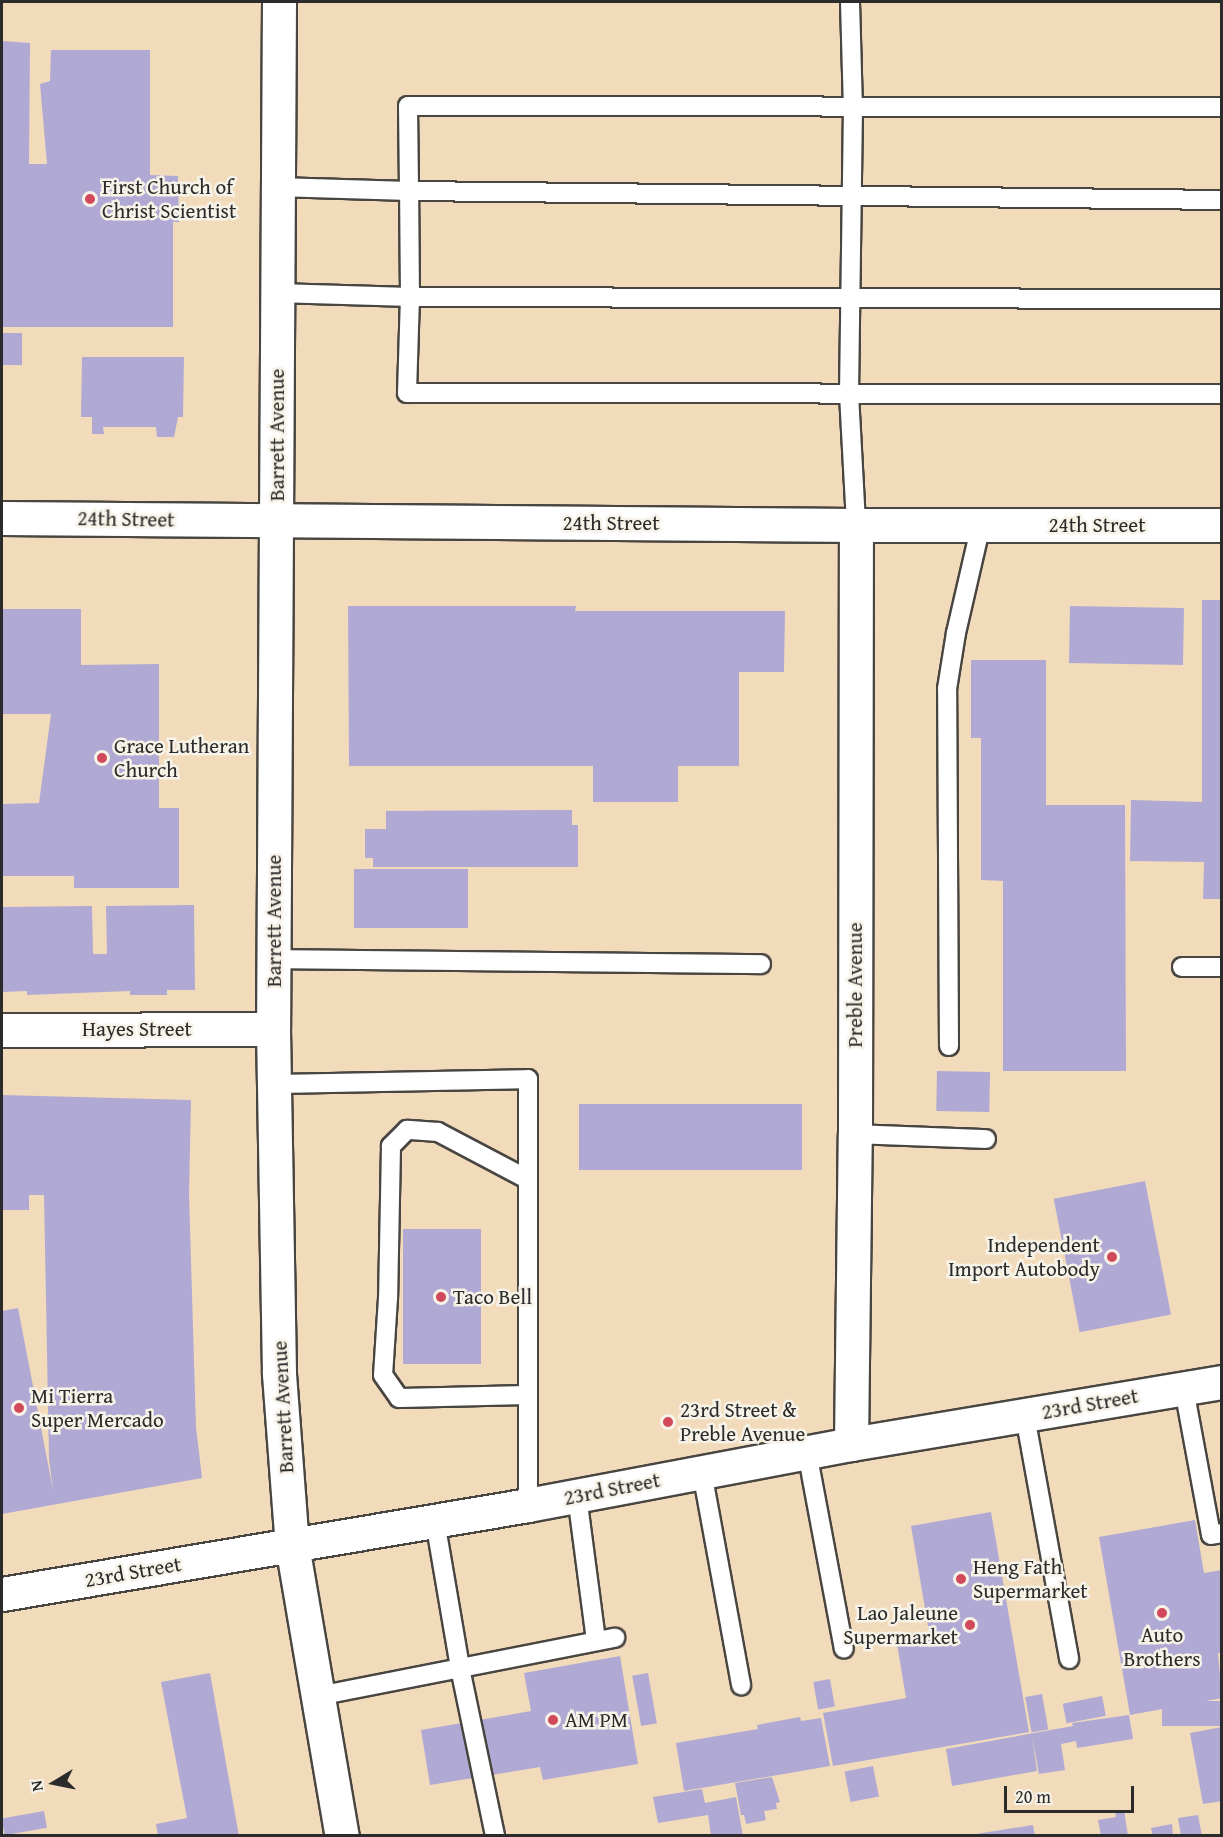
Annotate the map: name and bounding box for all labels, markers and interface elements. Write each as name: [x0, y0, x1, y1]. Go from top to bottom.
place label: First Church of Christ Scientist: [102, 174, 236, 224]
marker: First Church of Christ Scientist: [83, 192, 97, 206]
street label: Barrett Avenue: [264, 369, 290, 501]
street label: 24th Street: [77, 506, 175, 532]
street label: 24th Street: [562, 510, 660, 536]
street label: 24th Street: [1048, 512, 1146, 538]
place label: Grace Lutheran Church: [114, 733, 249, 783]
marker: Grace Lutheran Church: [95, 751, 109, 765]
street label: Barrett Avenue: [261, 855, 287, 987]
street label: Preble Avenue: [842, 922, 868, 1048]
street label: Hayes Street: [82, 1016, 192, 1042]
place label: Independent Import Autobody: [948, 1232, 1100, 1282]
marker: Independent Import Autobody: [1105, 1250, 1119, 1264]
place label: Taco Bell: [453, 1284, 532, 1310]
marker: Taco Bell: [434, 1290, 448, 1304]
street label: Barrett Avenue: [267, 1340, 299, 1474]
place label: Mi Tierra Super Mercado: [31, 1383, 164, 1433]
street label: 23rd Street: [1040, 1383, 1140, 1425]
place label: 23rd Street & Preble Avenue: [680, 1397, 805, 1447]
marker: Mi Tierra Super Mercado: [12, 1401, 26, 1415]
marker: 23rd Street & Preble Avenue: [661, 1415, 675, 1429]
street label: 23rd Street: [562, 1467, 662, 1511]
street label: 23rd Street: [83, 1551, 183, 1593]
place label: Heng Fath Supermarket: [973, 1554, 1088, 1604]
marker: Heng Fath Supermarket: [954, 1572, 968, 1586]
place label: Lao Jaleune Supermarket: [843, 1600, 958, 1650]
marker: Auto Brothers: [1155, 1606, 1169, 1620]
marker: Lao Jaleune Supermarket: [963, 1618, 977, 1632]
place label: Auto Brothers: [1123, 1622, 1201, 1672]
place label: AM PM: [565, 1707, 628, 1733]
marker: AM PM: [546, 1713, 560, 1727]
north arrow: [24, 1753, 84, 1813]
scale bar: [1007, 1774, 1138, 1812]
text: N: [24, 1779, 49, 1793]
text: 20 m: [1015, 1783, 1051, 1810]

